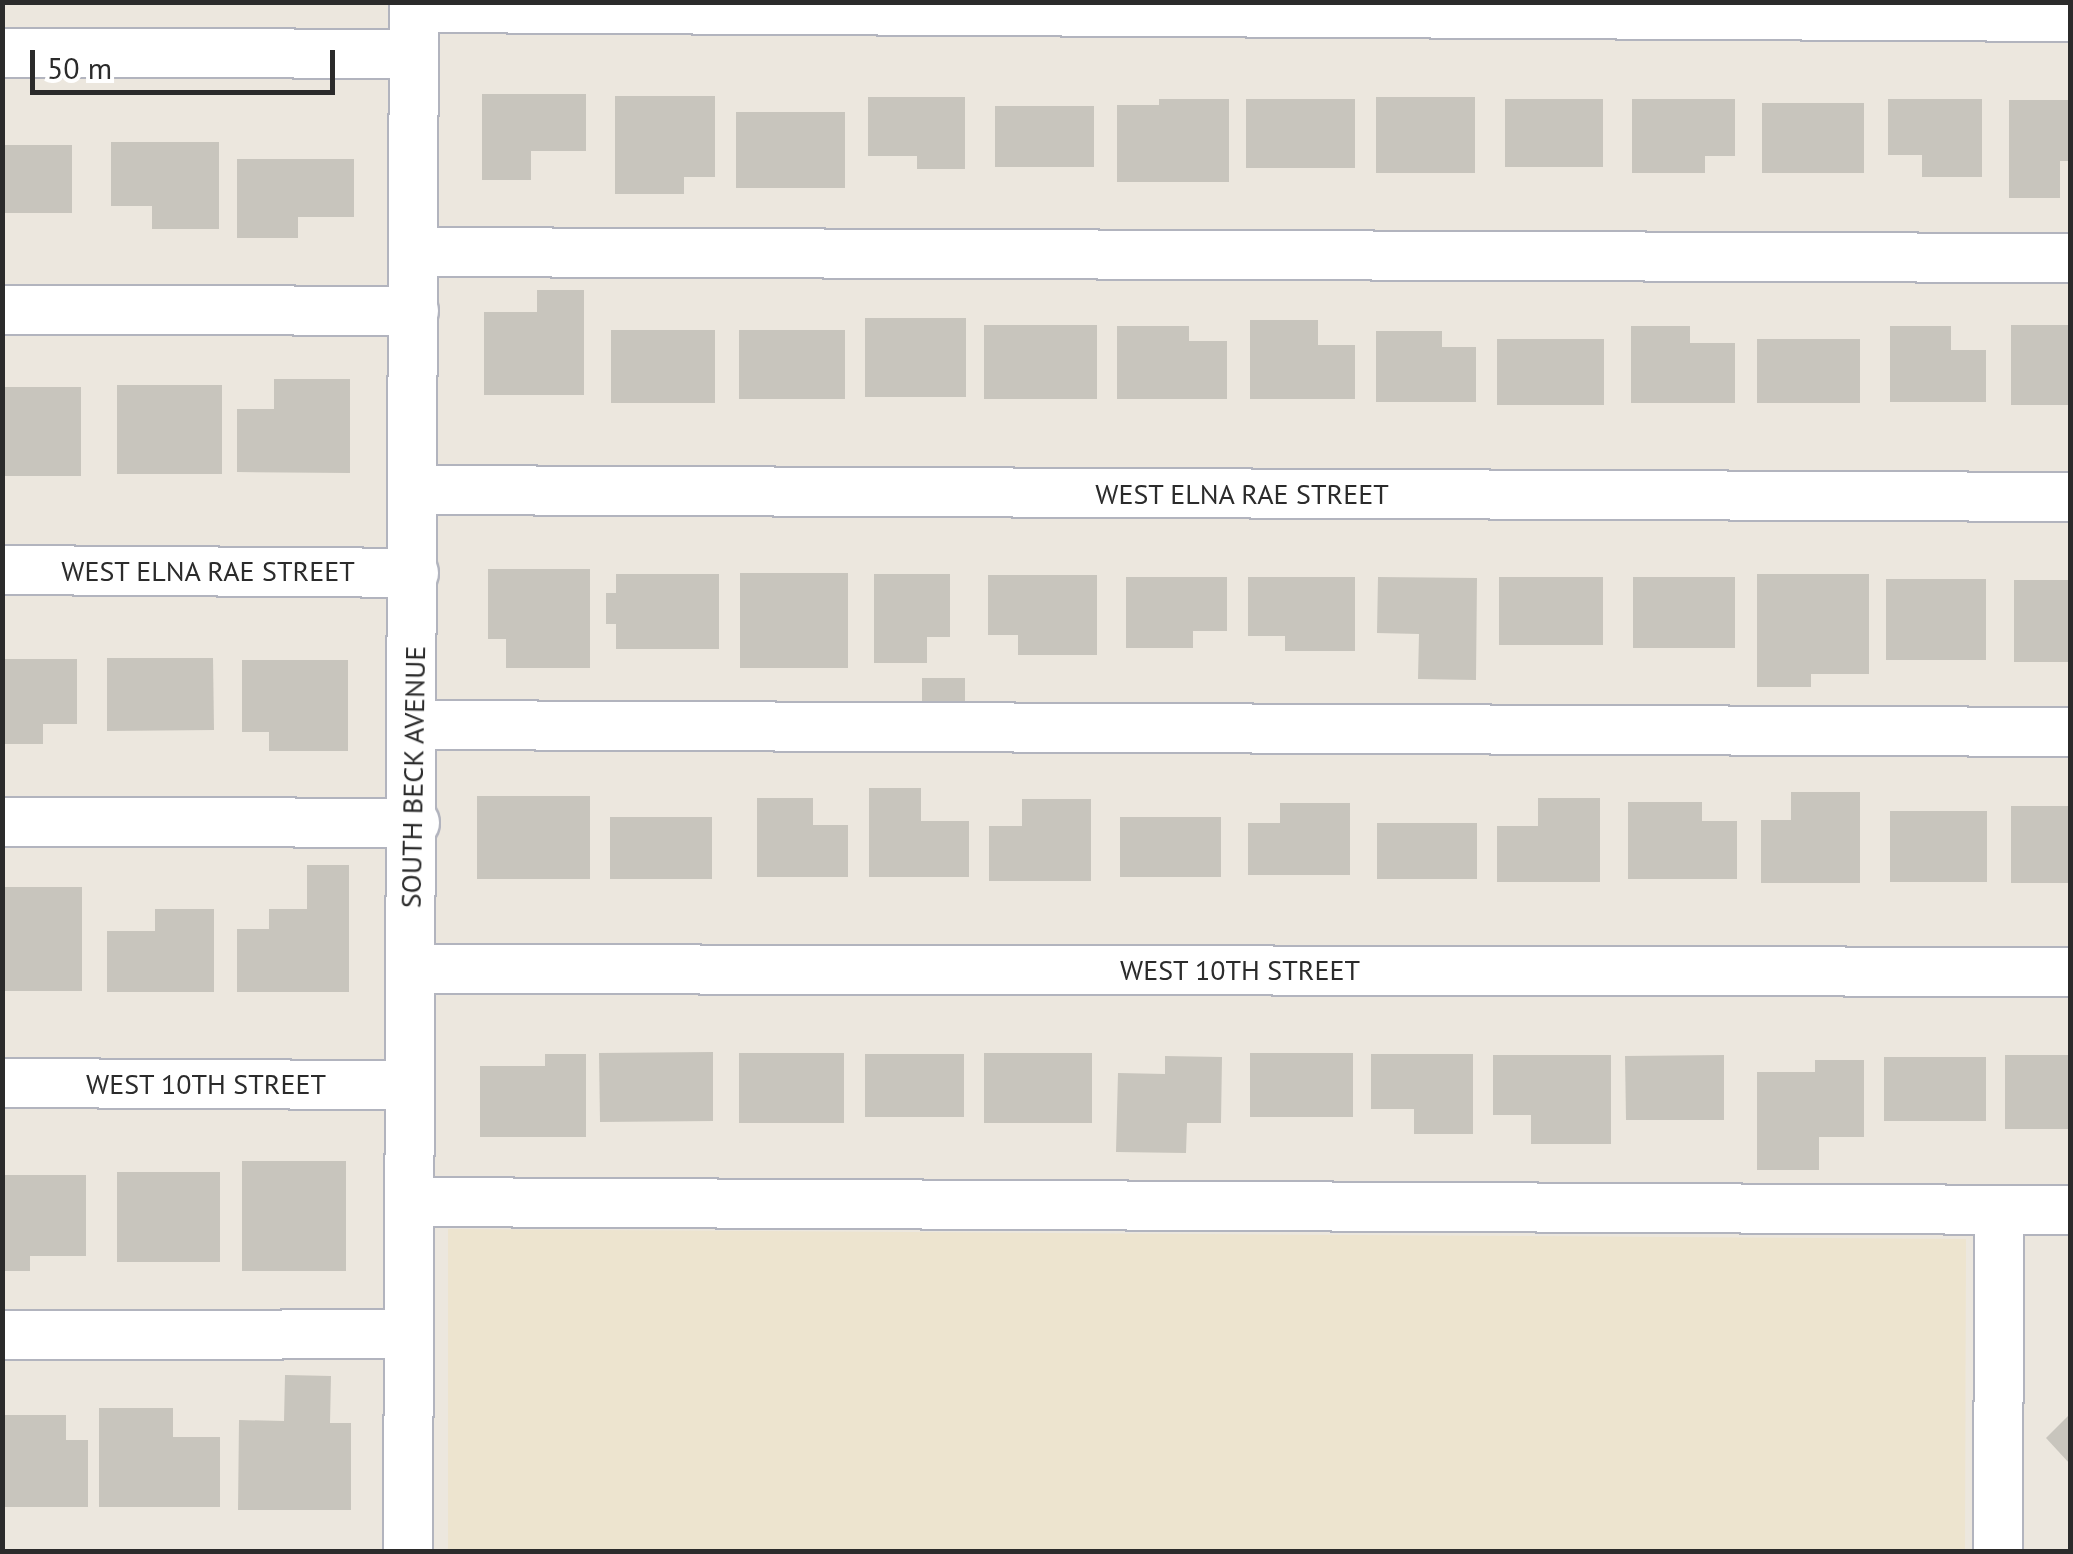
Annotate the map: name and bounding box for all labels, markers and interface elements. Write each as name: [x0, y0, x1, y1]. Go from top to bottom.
scale bar: [35, 30, 340, 92]
text: 50 m: [47, 48, 112, 87]
street label: WEST ELNA RAE STREET: [1094, 477, 1390, 511]
street label: WEST ELNA RAE STREET: [60, 554, 356, 588]
street label: SOUTH BECK AVENUE: [394, 645, 432, 909]
street label: WEST 10TH STREET: [1119, 953, 1361, 987]
street label: WEST 10TH STREET: [85, 1067, 327, 1101]

